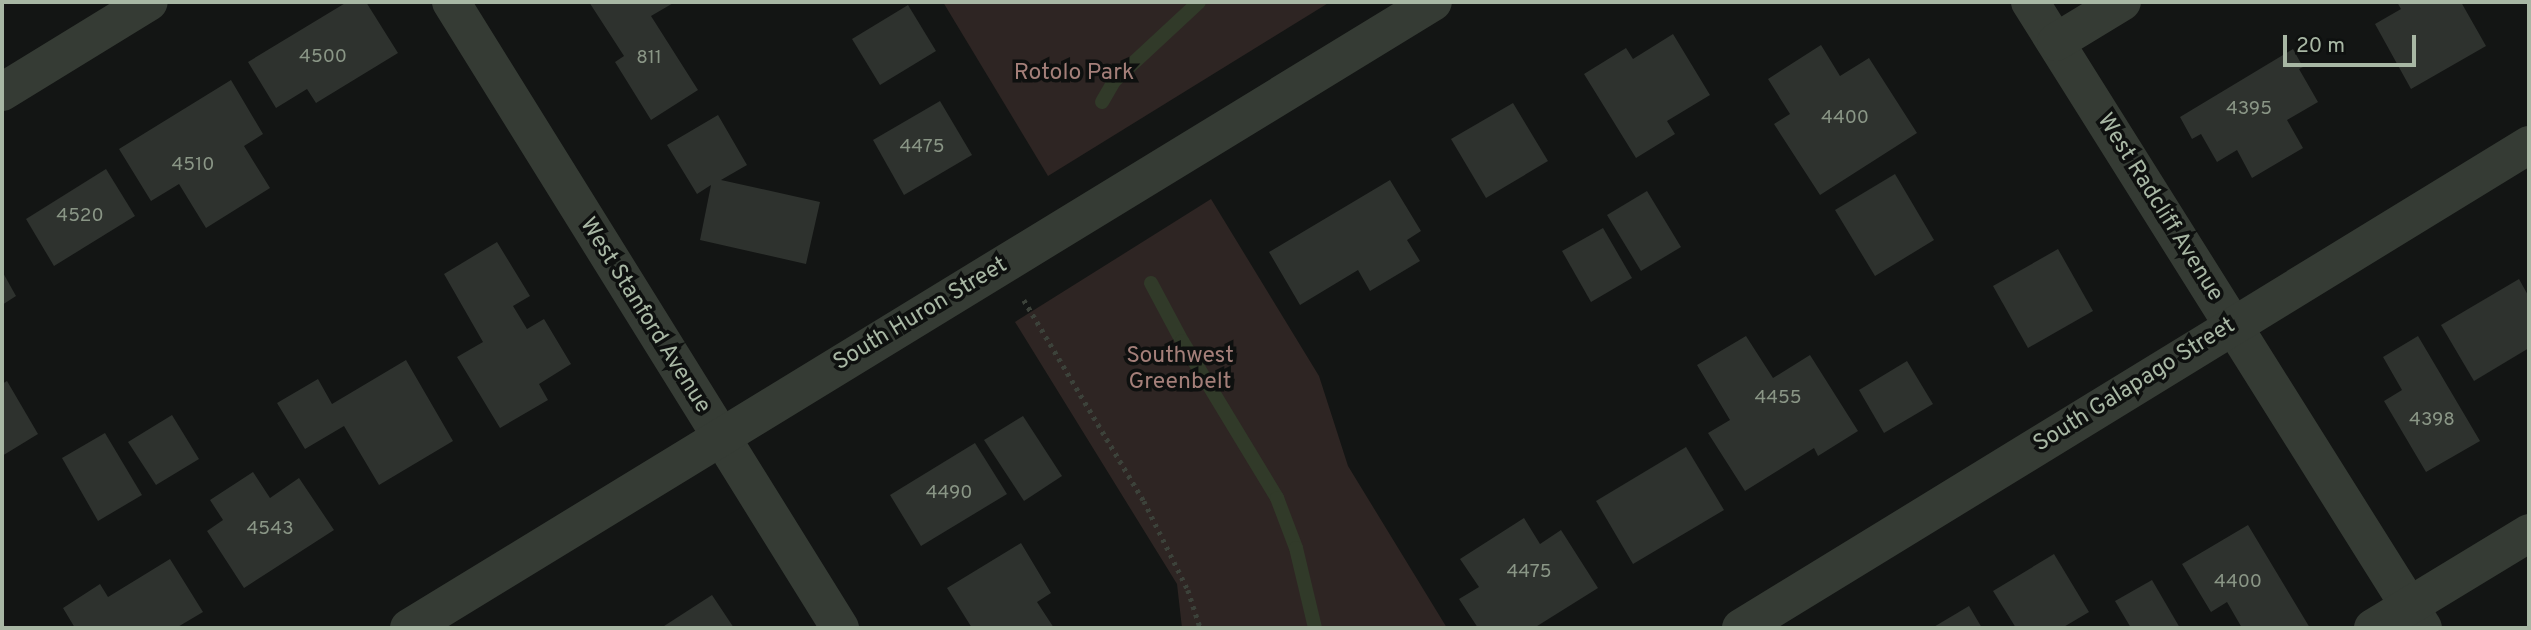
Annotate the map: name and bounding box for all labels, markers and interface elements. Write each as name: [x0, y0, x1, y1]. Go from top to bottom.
scale bar: [2286, 21, 2419, 65]
text: 20 m: [2296, 33, 2345, 60]
house number: 4500: [299, 47, 347, 69]
house number: 811: [636, 48, 662, 70]
park label: Rotolo Park: [1014, 60, 1134, 88]
house number: 4395: [2226, 99, 2272, 121]
house number: 4400: [1821, 108, 1869, 130]
street label: West Radcliff Avenue: [2090, 109, 2228, 307]
house number: 4475: [899, 137, 945, 159]
house number: 4510: [172, 155, 214, 177]
house number: 4520: [56, 206, 104, 228]
street label: West Stanford Avenue: [572, 213, 716, 419]
street label: South Huron Street: [829, 252, 1013, 378]
street label: South Galapago Street: [2029, 313, 2241, 459]
park label: Southwest Greenbelt: [1126, 343, 1234, 397]
house number: 4455: [1754, 388, 1802, 410]
house number: 4398: [2409, 410, 2455, 432]
house number: 4490: [926, 483, 972, 505]
house number: 4543: [246, 519, 294, 541]
house number: 4475: [1506, 562, 1552, 584]
house number: 4400: [2214, 572, 2262, 594]

